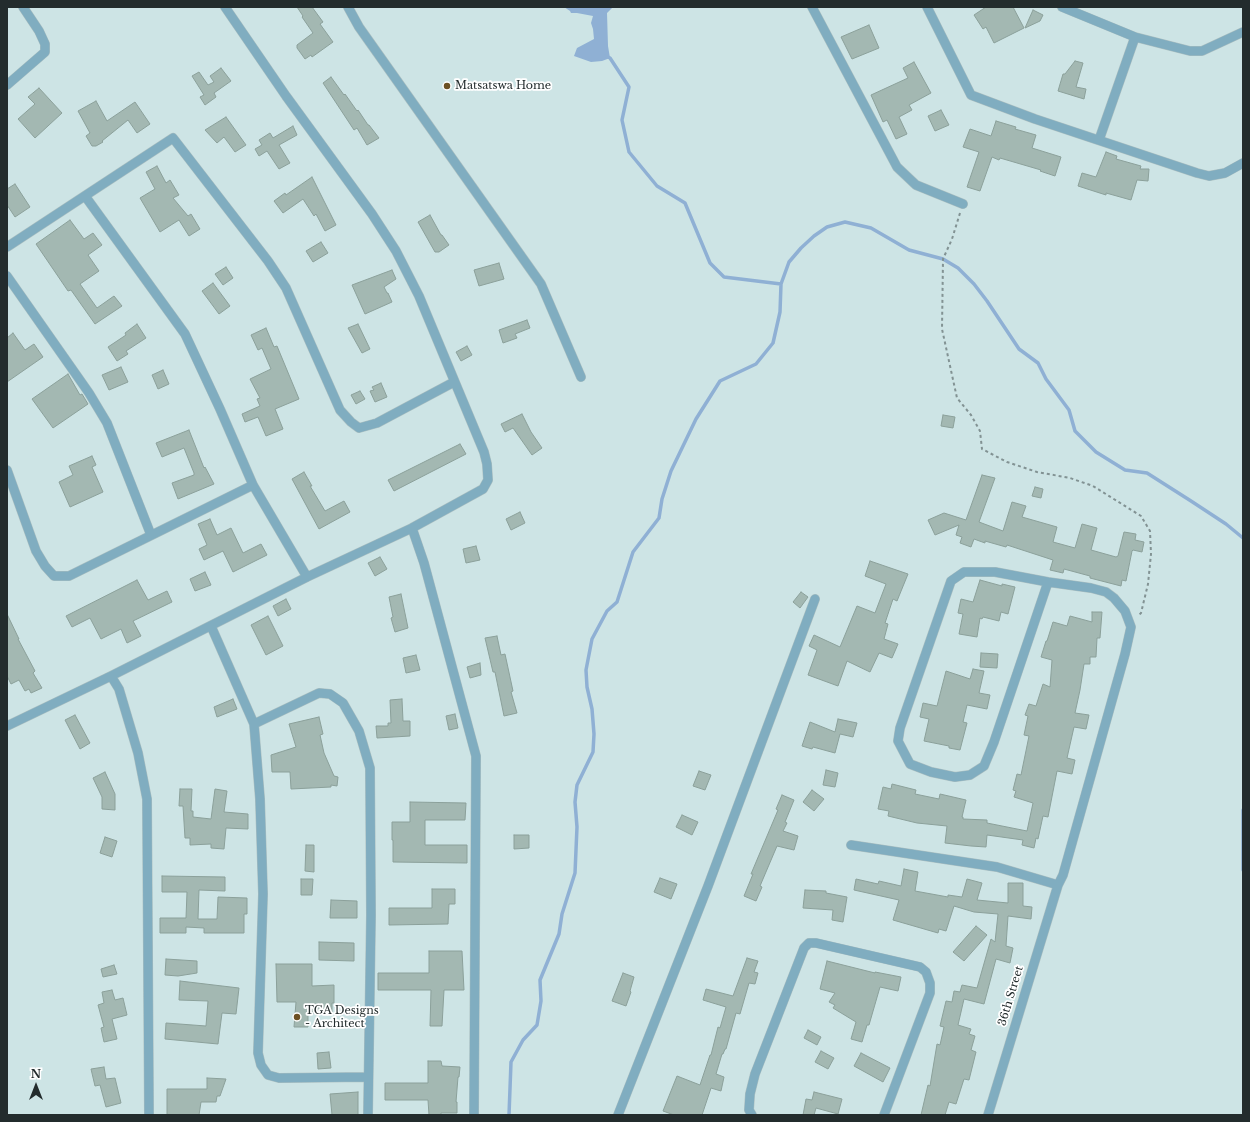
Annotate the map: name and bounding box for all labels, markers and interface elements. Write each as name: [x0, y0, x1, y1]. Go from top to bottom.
place label: Matsatswa Home: [455, 79, 551, 93]
marker: Matsatswa Home: [442, 81, 452, 91]
street label: 36th Street: [996, 965, 1026, 1027]
place label: TGA Designs - Architect: [305, 1004, 379, 1030]
marker: TGA Designs - Architect: [292, 1012, 302, 1022]
north arrow: [16, 1066, 56, 1106]
text: N: [31, 1067, 41, 1081]

